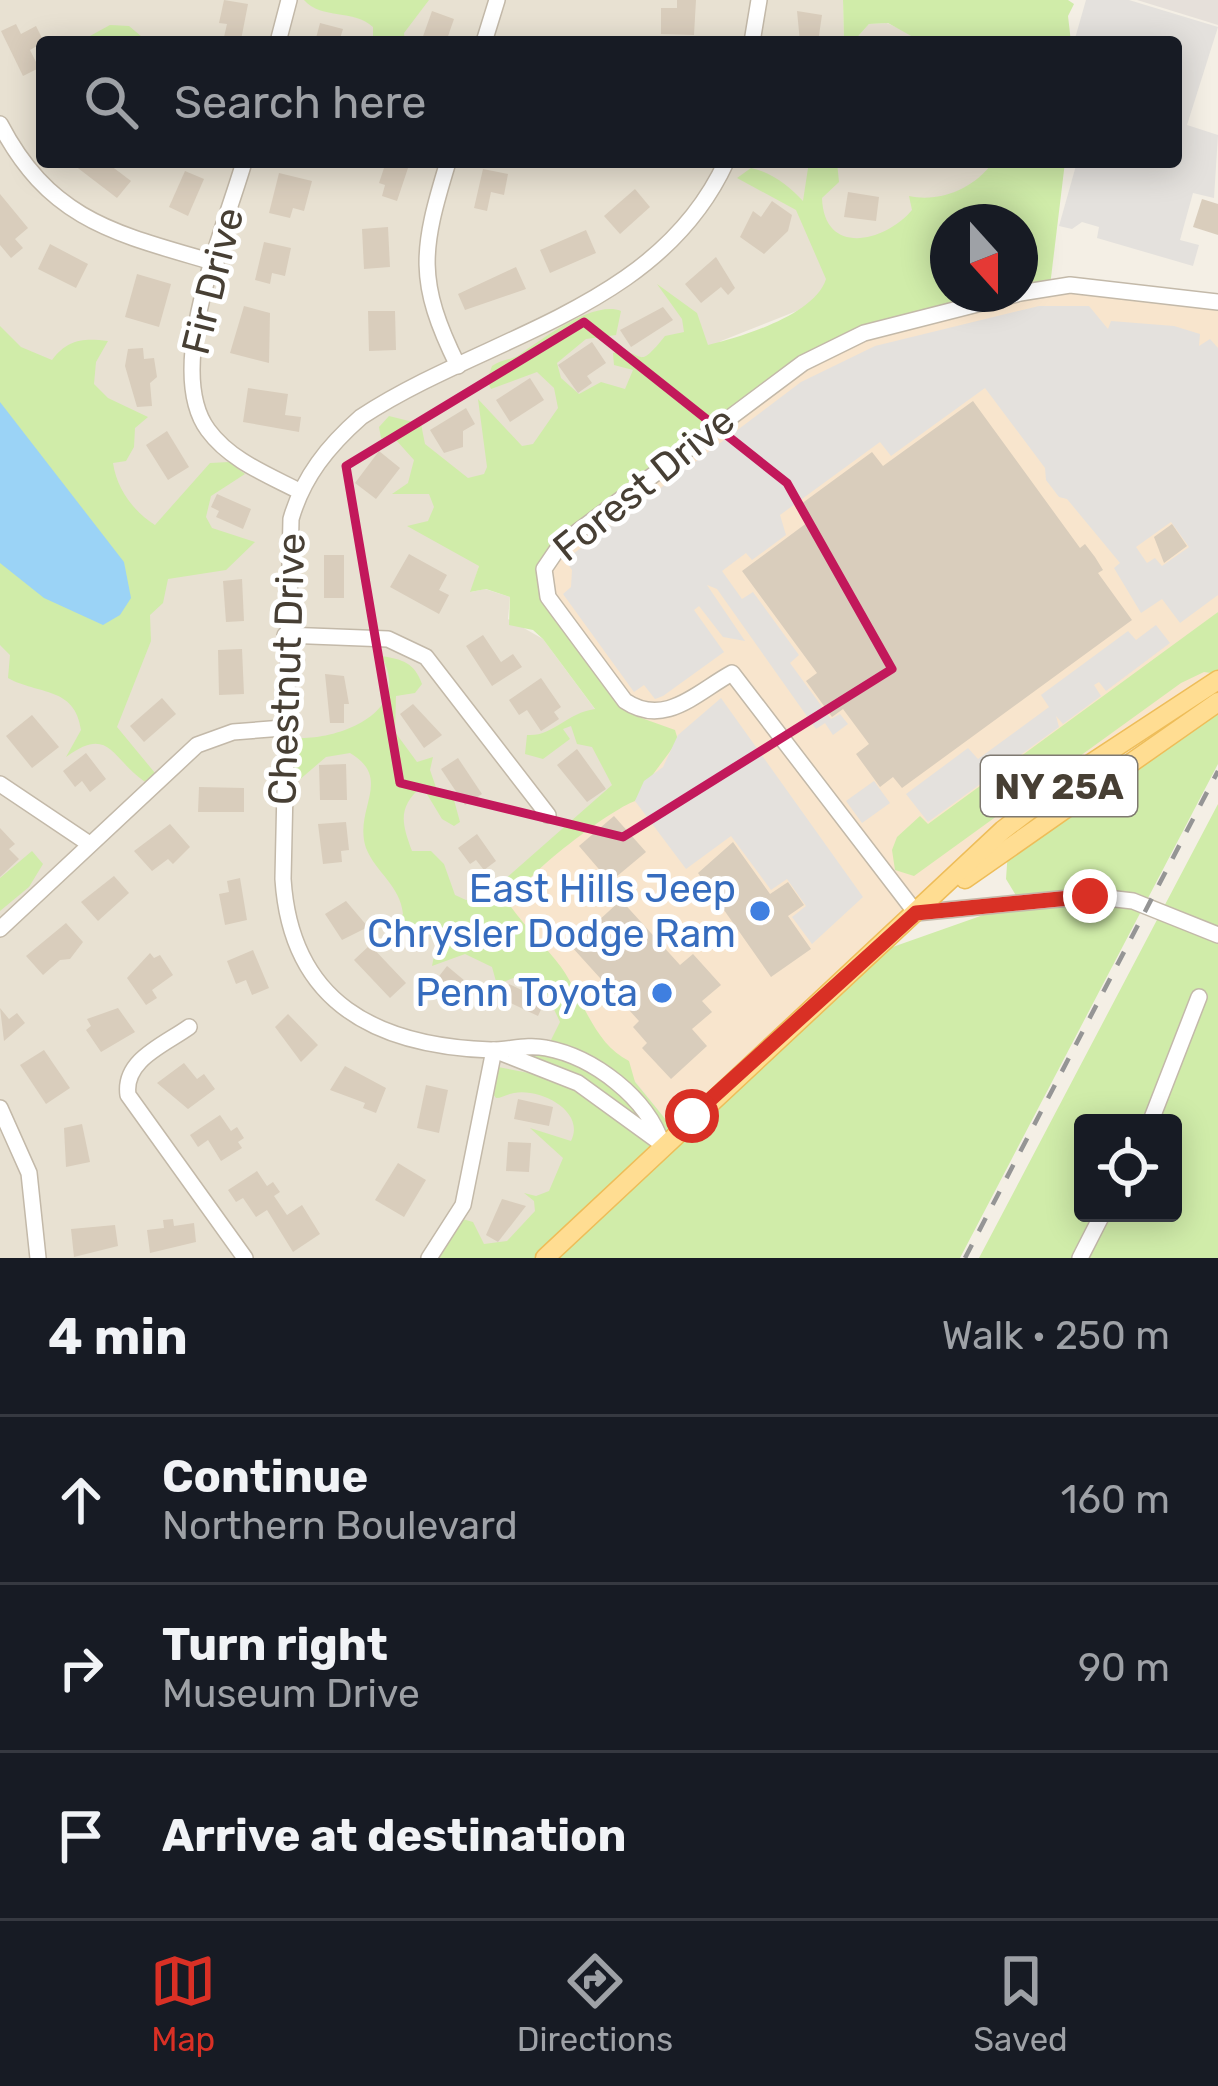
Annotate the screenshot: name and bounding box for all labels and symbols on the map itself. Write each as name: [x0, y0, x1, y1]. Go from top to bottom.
street label: Fir Drive: [173, 203, 253, 359]
north arrow: [930, 204, 1038, 312]
street label: Forest Drive: [544, 397, 744, 571]
street label: Chestnut Drive: [259, 532, 315, 806]
road number: NY 25A: [981, 756, 1137, 816]
place label: East Hills Jeep Chrysler Dodge Ram: [367, 866, 736, 957]
route end: [1063, 869, 1117, 923]
marker: East Hills Jeep Chrysler Dodge Ram: [747, 898, 773, 924]
place label: Penn Toyota: [415, 970, 638, 1016]
marker: Penn Toyota: [649, 980, 675, 1006]
route start: [665, 1089, 719, 1143]

